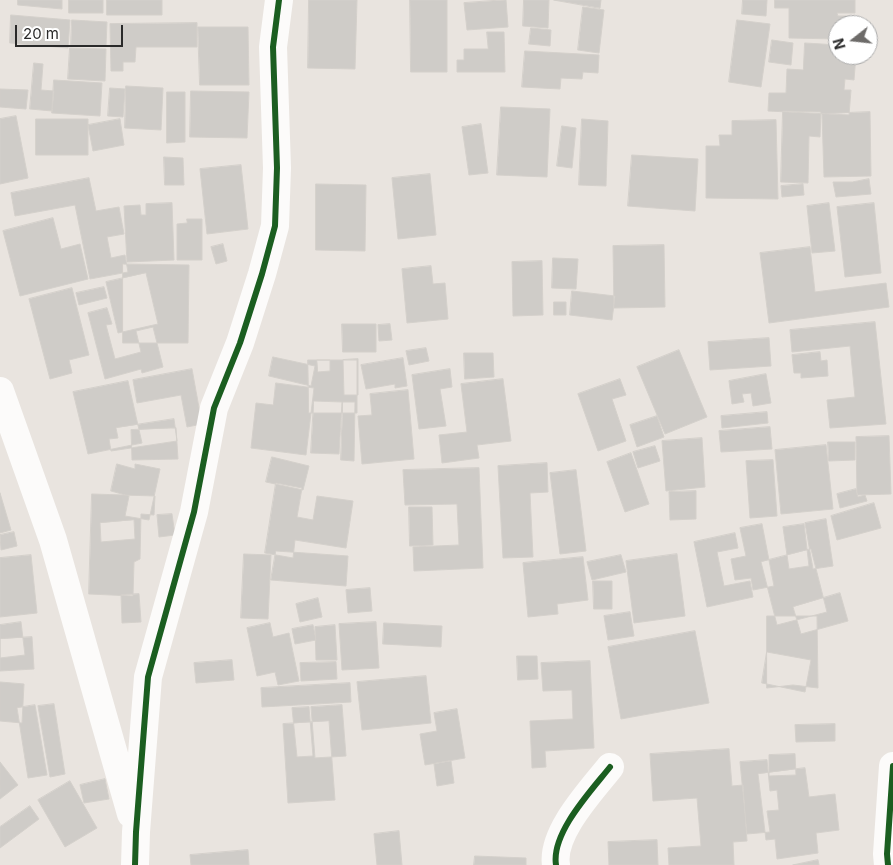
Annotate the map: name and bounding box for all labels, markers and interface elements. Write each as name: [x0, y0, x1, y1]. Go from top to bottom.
scale bar: [18, 15, 125, 47]
north arrow: [828, 15, 878, 65]
text: 20 m: [23, 24, 59, 43]
text: N: [829, 37, 849, 51]

